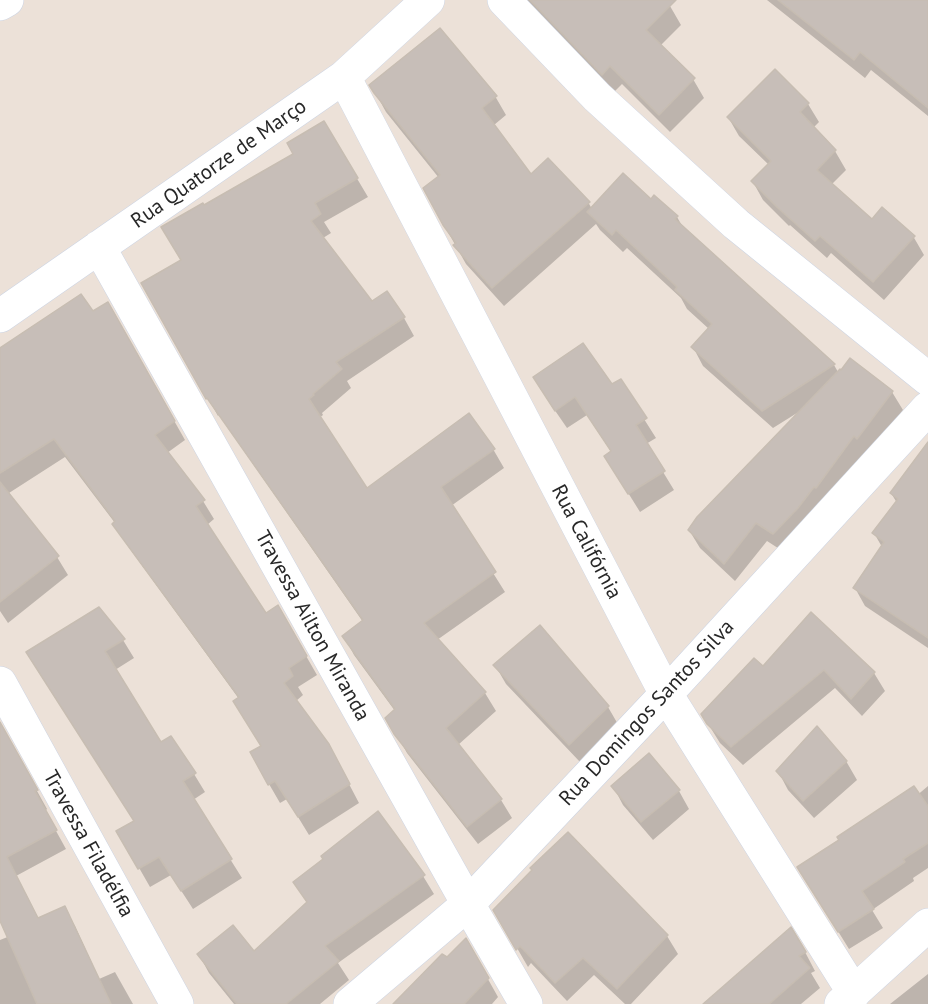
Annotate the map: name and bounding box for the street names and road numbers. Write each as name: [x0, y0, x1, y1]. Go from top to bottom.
street label: Rua Quatorze de Março: [126, 94, 312, 234]
street label: Rua Califórnia: [545, 481, 627, 603]
street label: Travessa Ailton Miranda: [249, 527, 375, 725]
street label: Rua Domingos Santos Silva: [554, 615, 740, 811]
street label: Travessa Filadélfia: [37, 766, 139, 922]

